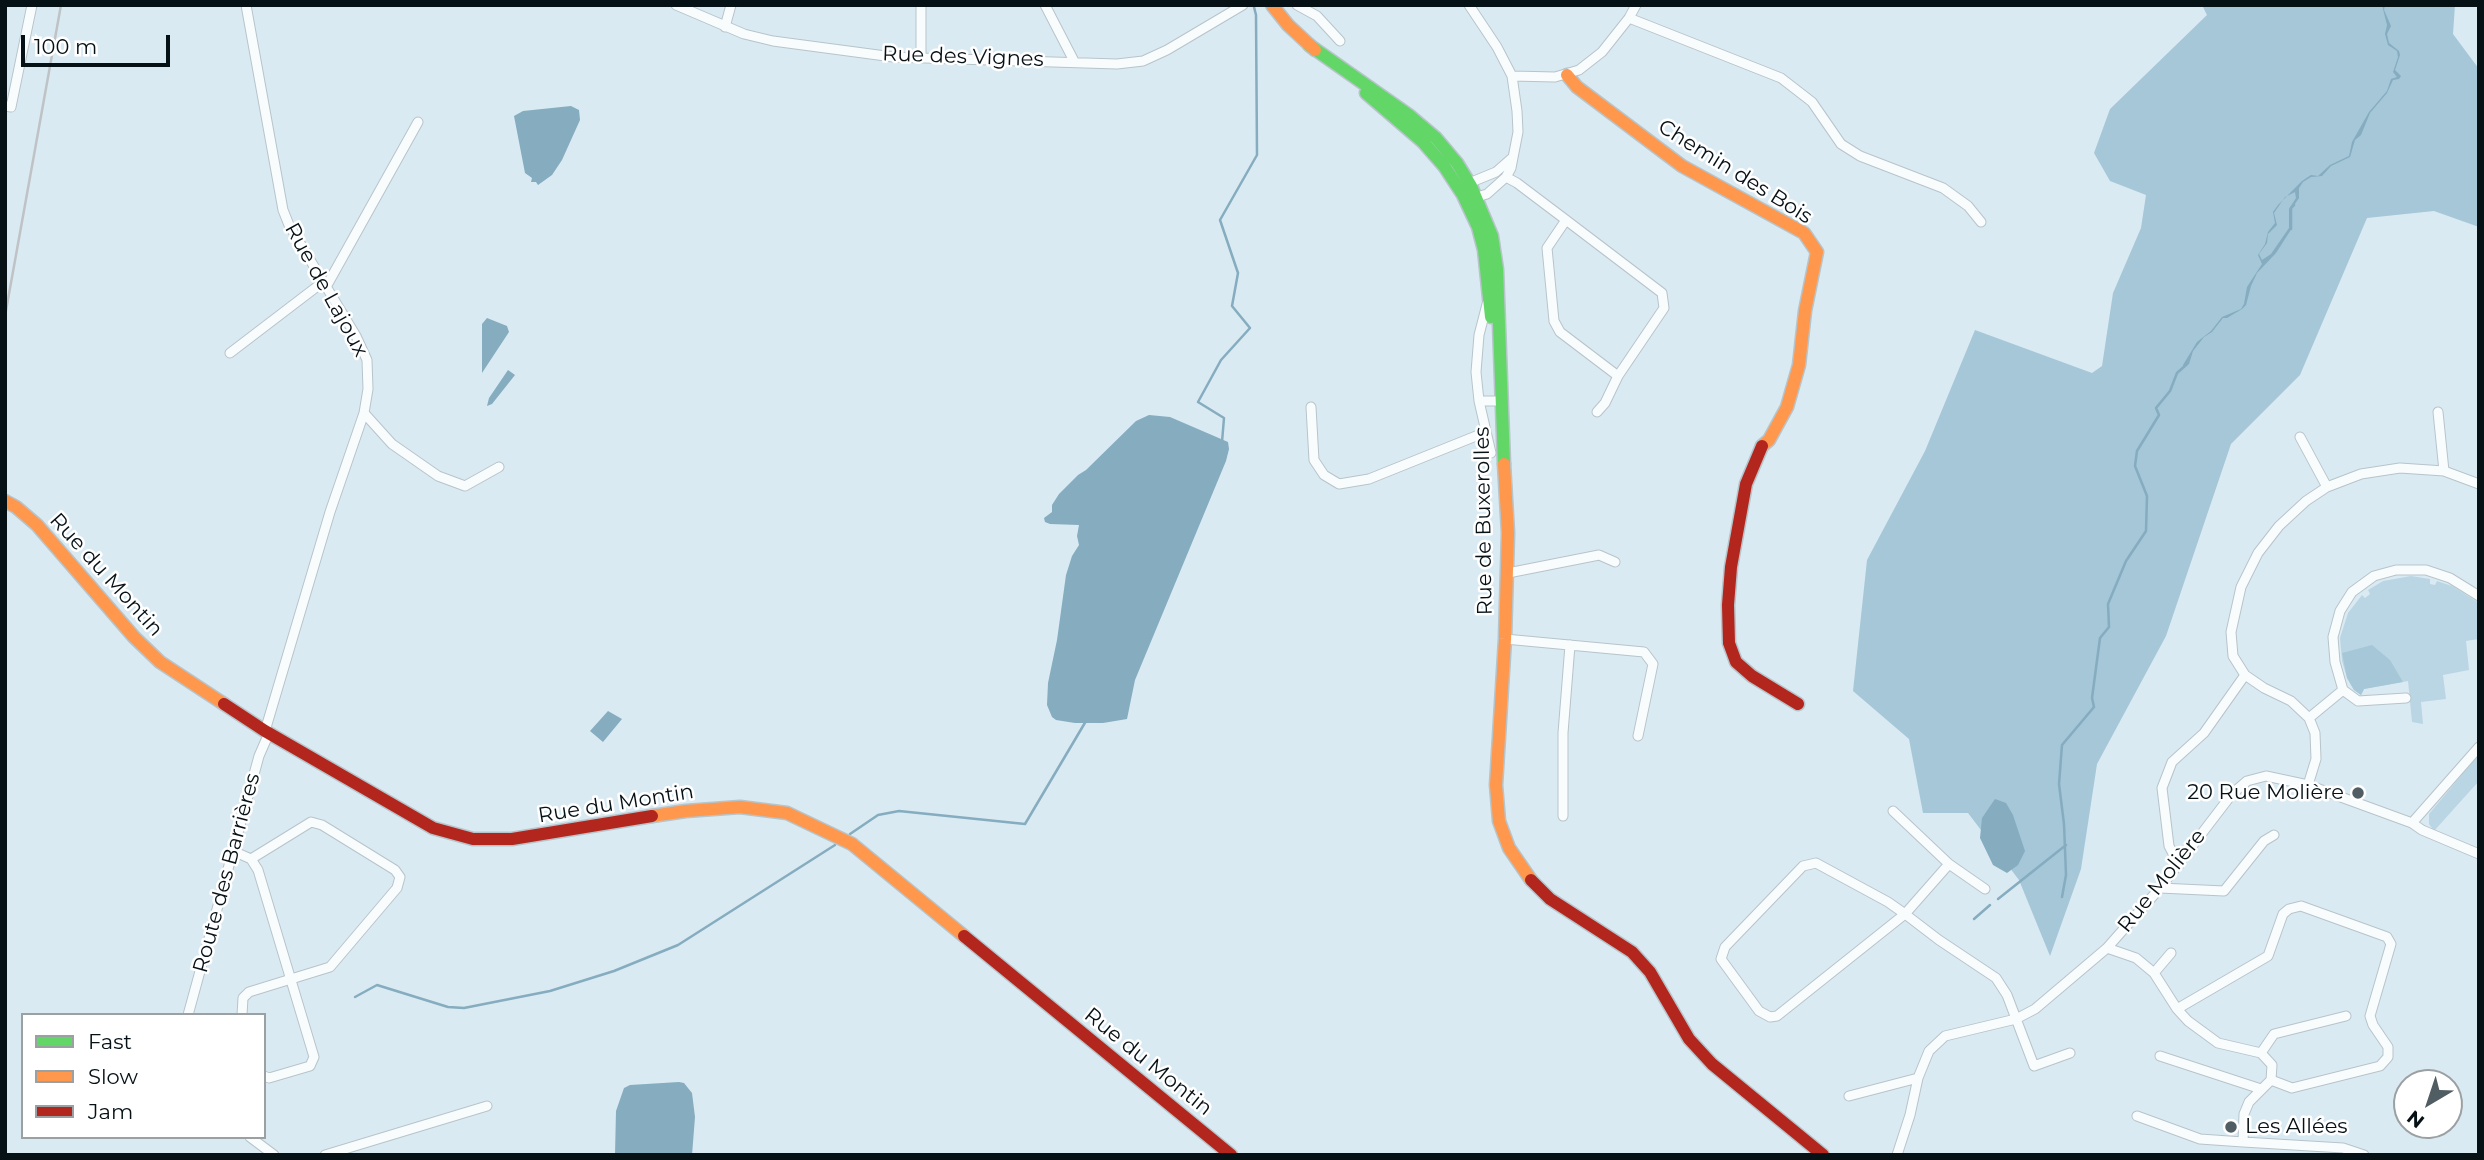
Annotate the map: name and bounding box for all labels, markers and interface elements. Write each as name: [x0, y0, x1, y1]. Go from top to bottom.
scale bar: [24, 21, 173, 65]
text: 100 m: [34, 34, 97, 59]
street label: Rue des Vignes: [882, 42, 1044, 72]
street label: Chemin des Bois: [1653, 114, 1817, 230]
street label: Rue de Lajoux: [279, 219, 373, 361]
street label: Rue de Buxerolles: [1470, 426, 1498, 616]
street label: Rue du Montin: [44, 508, 168, 642]
street label: Route des Barrières: [188, 770, 266, 976]
street label: Rue du Montin: [536, 779, 696, 829]
place label: 20 Rue Molière: [2187, 780, 2344, 806]
marker: 20 Rue Molière: [2350, 785, 2366, 801]
street label: Rue Molière: [2113, 824, 2211, 938]
street label: Rue du Montin: [1079, 1003, 1217, 1121]
legend: [21, 1013, 266, 1139]
text: Fast: [88, 1029, 132, 1054]
text: Slow: [88, 1064, 138, 1089]
north arrow: [2393, 1069, 2463, 1139]
text: Jam: [88, 1099, 133, 1124]
text: N: [2403, 1105, 2429, 1133]
place label: Les Allées: [2245, 1114, 2348, 1140]
marker: Les Allées: [2223, 1119, 2239, 1135]

